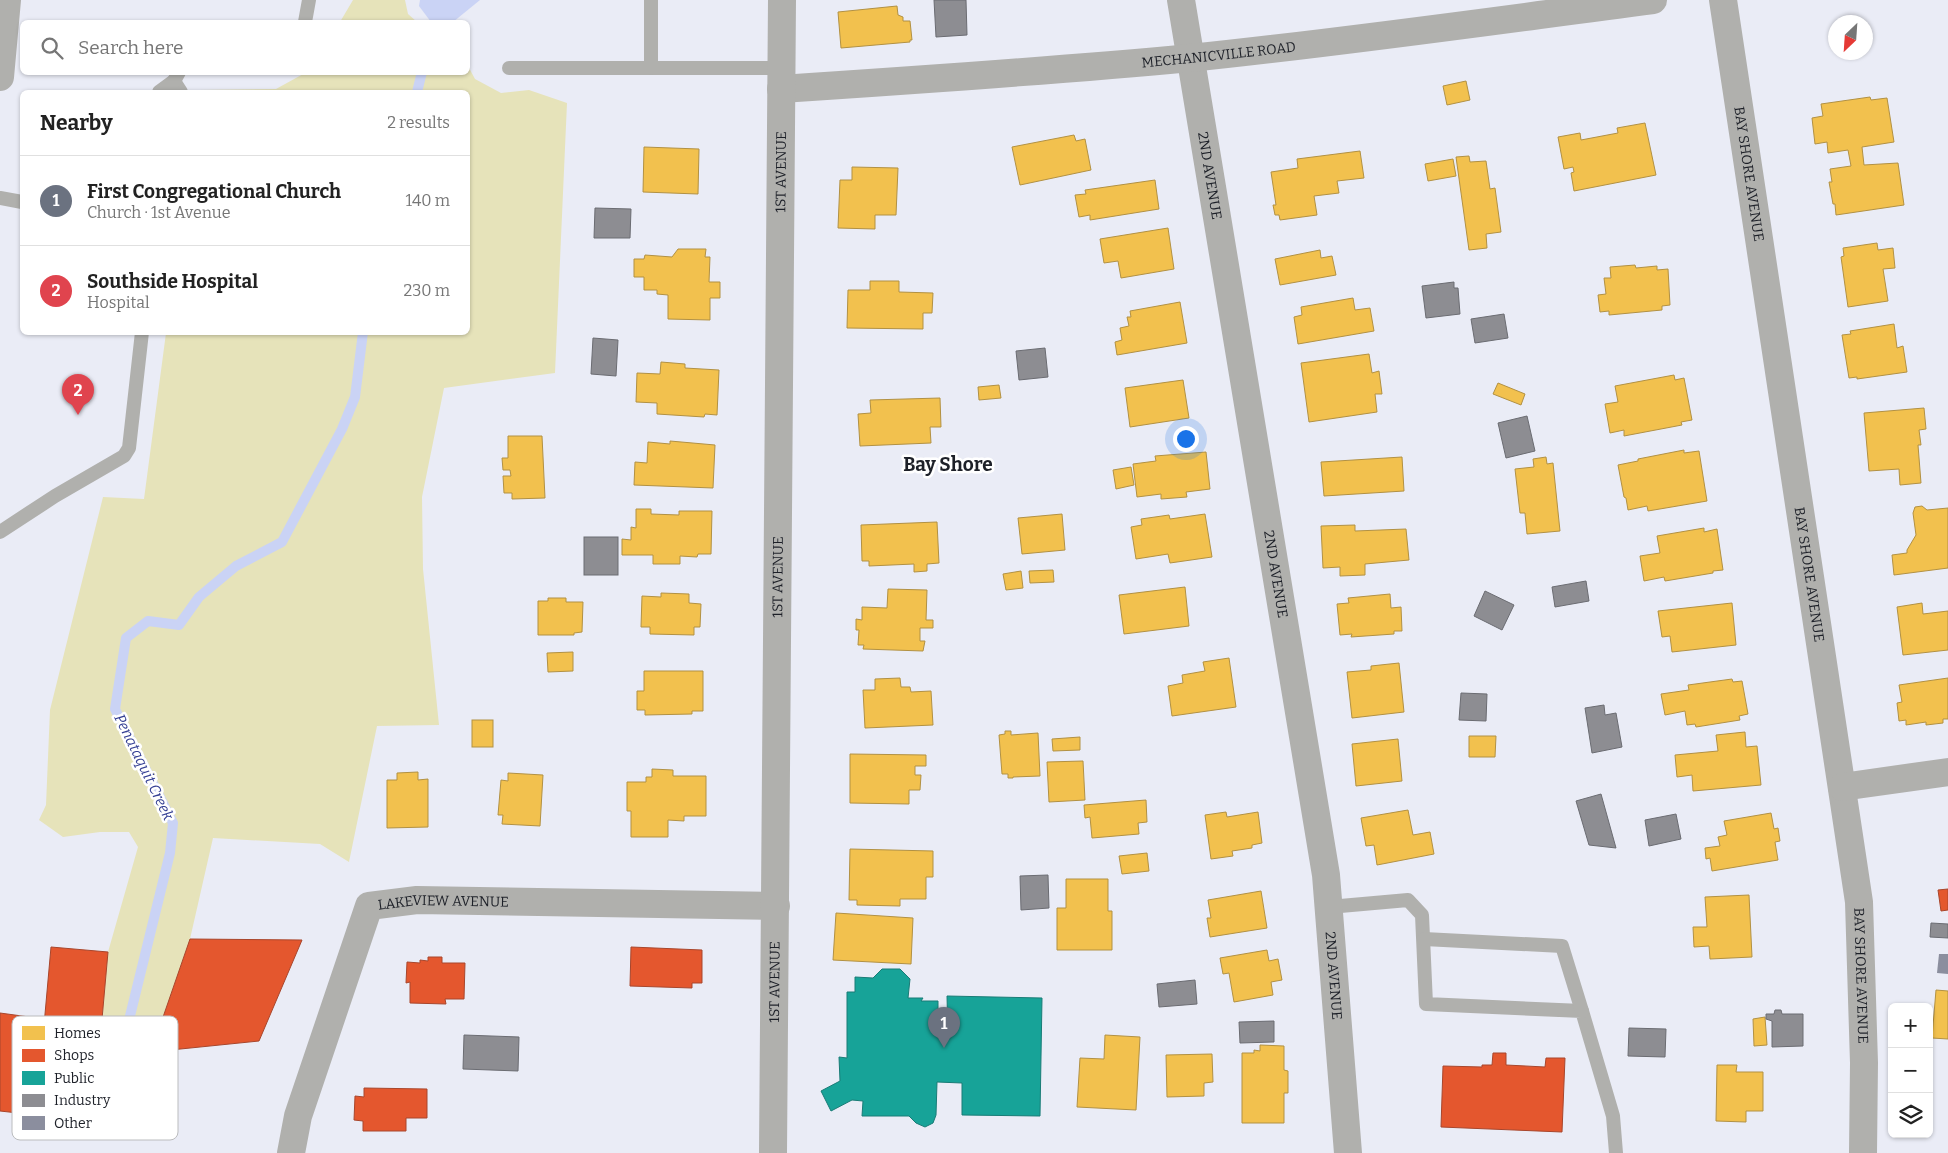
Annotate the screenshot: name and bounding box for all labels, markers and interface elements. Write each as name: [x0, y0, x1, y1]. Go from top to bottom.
north arrow: [1828, 15, 1873, 60]
search box: [20, 20, 470, 75]
icon: search: [38, 34, 66, 62]
text: Search here: [78, 36, 183, 59]
street label: MECHANICVILLE ROAD: [1141, 38, 1297, 71]
street label: BAY SHORE AVENUE: [1730, 105, 1767, 243]
text: Nearby: [40, 110, 113, 136]
text: 2 results: [387, 113, 450, 132]
street label: 1ST AVENUE: [772, 131, 790, 213]
street label: 2ND AVENUE: [1194, 131, 1225, 221]
text: First Congregational Church: [87, 180, 341, 203]
text: 1: [53, 191, 59, 210]
text: 140 m: [405, 191, 450, 210]
text: Church · 1st Avenue: [87, 203, 230, 222]
text: Southside Hospital: [87, 270, 258, 293]
text: 2: [51, 281, 61, 300]
text: 230 m: [403, 281, 450, 300]
text: Hospital: [87, 293, 150, 312]
pin: 2: [62, 374, 94, 415]
your location: [1173, 426, 1199, 452]
district label: Bay Shore: [903, 453, 993, 476]
street label: BAY SHORE AVENUE: [1791, 506, 1828, 643]
street label: 2ND AVENUE: [1260, 529, 1291, 619]
street label: 1ST AVENUE: [769, 536, 787, 618]
water label: Penataquit Creek: [111, 711, 178, 824]
street label: LAKEVIEW AVENUE: [377, 892, 509, 914]
street label: BAY SHORE AVENUE: [1850, 907, 1871, 1044]
street label: 2ND AVENUE: [1322, 931, 1345, 1021]
street label: 1ST AVENUE: [766, 941, 784, 1023]
map controls: [1888, 1003, 1933, 1138]
button: +: [1888, 1003, 1933, 1048]
pin: 1: [928, 1007, 960, 1048]
legend: [12, 1016, 178, 1140]
text: Homes: [54, 1025, 101, 1042]
text: Shops: [54, 1047, 94, 1064]
button: −: [1888, 1048, 1933, 1093]
text: Public: [54, 1070, 94, 1087]
text: Industry: [54, 1092, 111, 1109]
button: layers: [1888, 1093, 1933, 1138]
text: Other: [54, 1115, 92, 1132]

